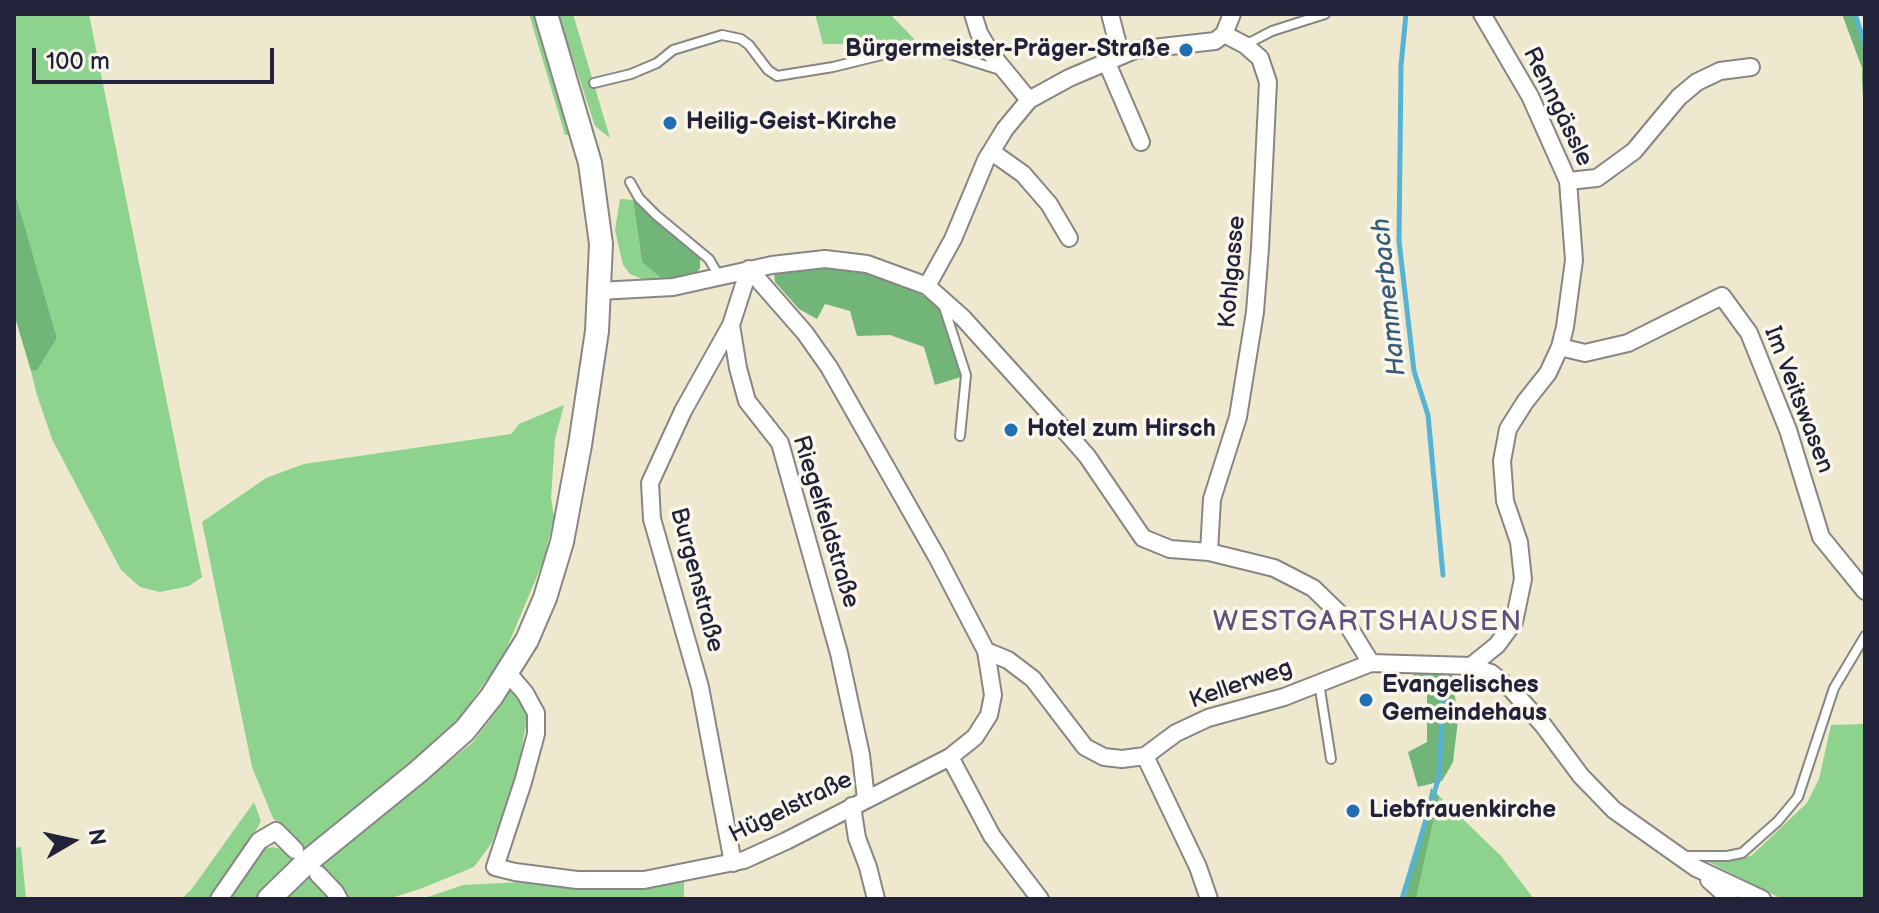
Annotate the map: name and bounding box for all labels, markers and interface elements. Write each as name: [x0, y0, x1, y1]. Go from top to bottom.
scale bar: [36, 32, 278, 82]
place label: Bürgermeister-Präger-Straße: [845, 36, 1170, 64]
marker: Bürgermeister-Präger-Straße: [1177, 41, 1195, 59]
street label: Renngässle: [1516, 43, 1598, 171]
text: 100 m: [46, 47, 110, 76]
place label: Heilig-Geist-Kirche: [686, 109, 896, 137]
marker: Heilig-Geist-Kirche: [661, 114, 679, 132]
street label: Kohlgasse: [1214, 215, 1252, 329]
water label: Hammerbach: [1366, 217, 1414, 377]
street label: Im Veitswasen: [1757, 323, 1839, 477]
place label: Hotel zum Hirsch: [1027, 416, 1216, 444]
marker: Hotel zum Hirsch: [1002, 421, 1020, 439]
street label: Riegelfeldstraße: [785, 432, 865, 612]
street label: Burgenstraße: [663, 505, 729, 655]
district label: WESTGARTSHAUSEN: [1213, 606, 1523, 640]
street label: Kellerweg: [1186, 654, 1296, 716]
place label: Evangelisches Gemeindehaus: [1382, 672, 1547, 728]
marker: Evangelisches Gemeindehaus: [1357, 691, 1375, 709]
street label: Hügelstraße: [725, 766, 857, 850]
place label: Liebfrauenkirche: [1369, 797, 1556, 825]
north arrow: [32, 801, 112, 881]
marker: Liebfrauenkirche: [1344, 802, 1362, 820]
text: N: [82, 827, 111, 847]

